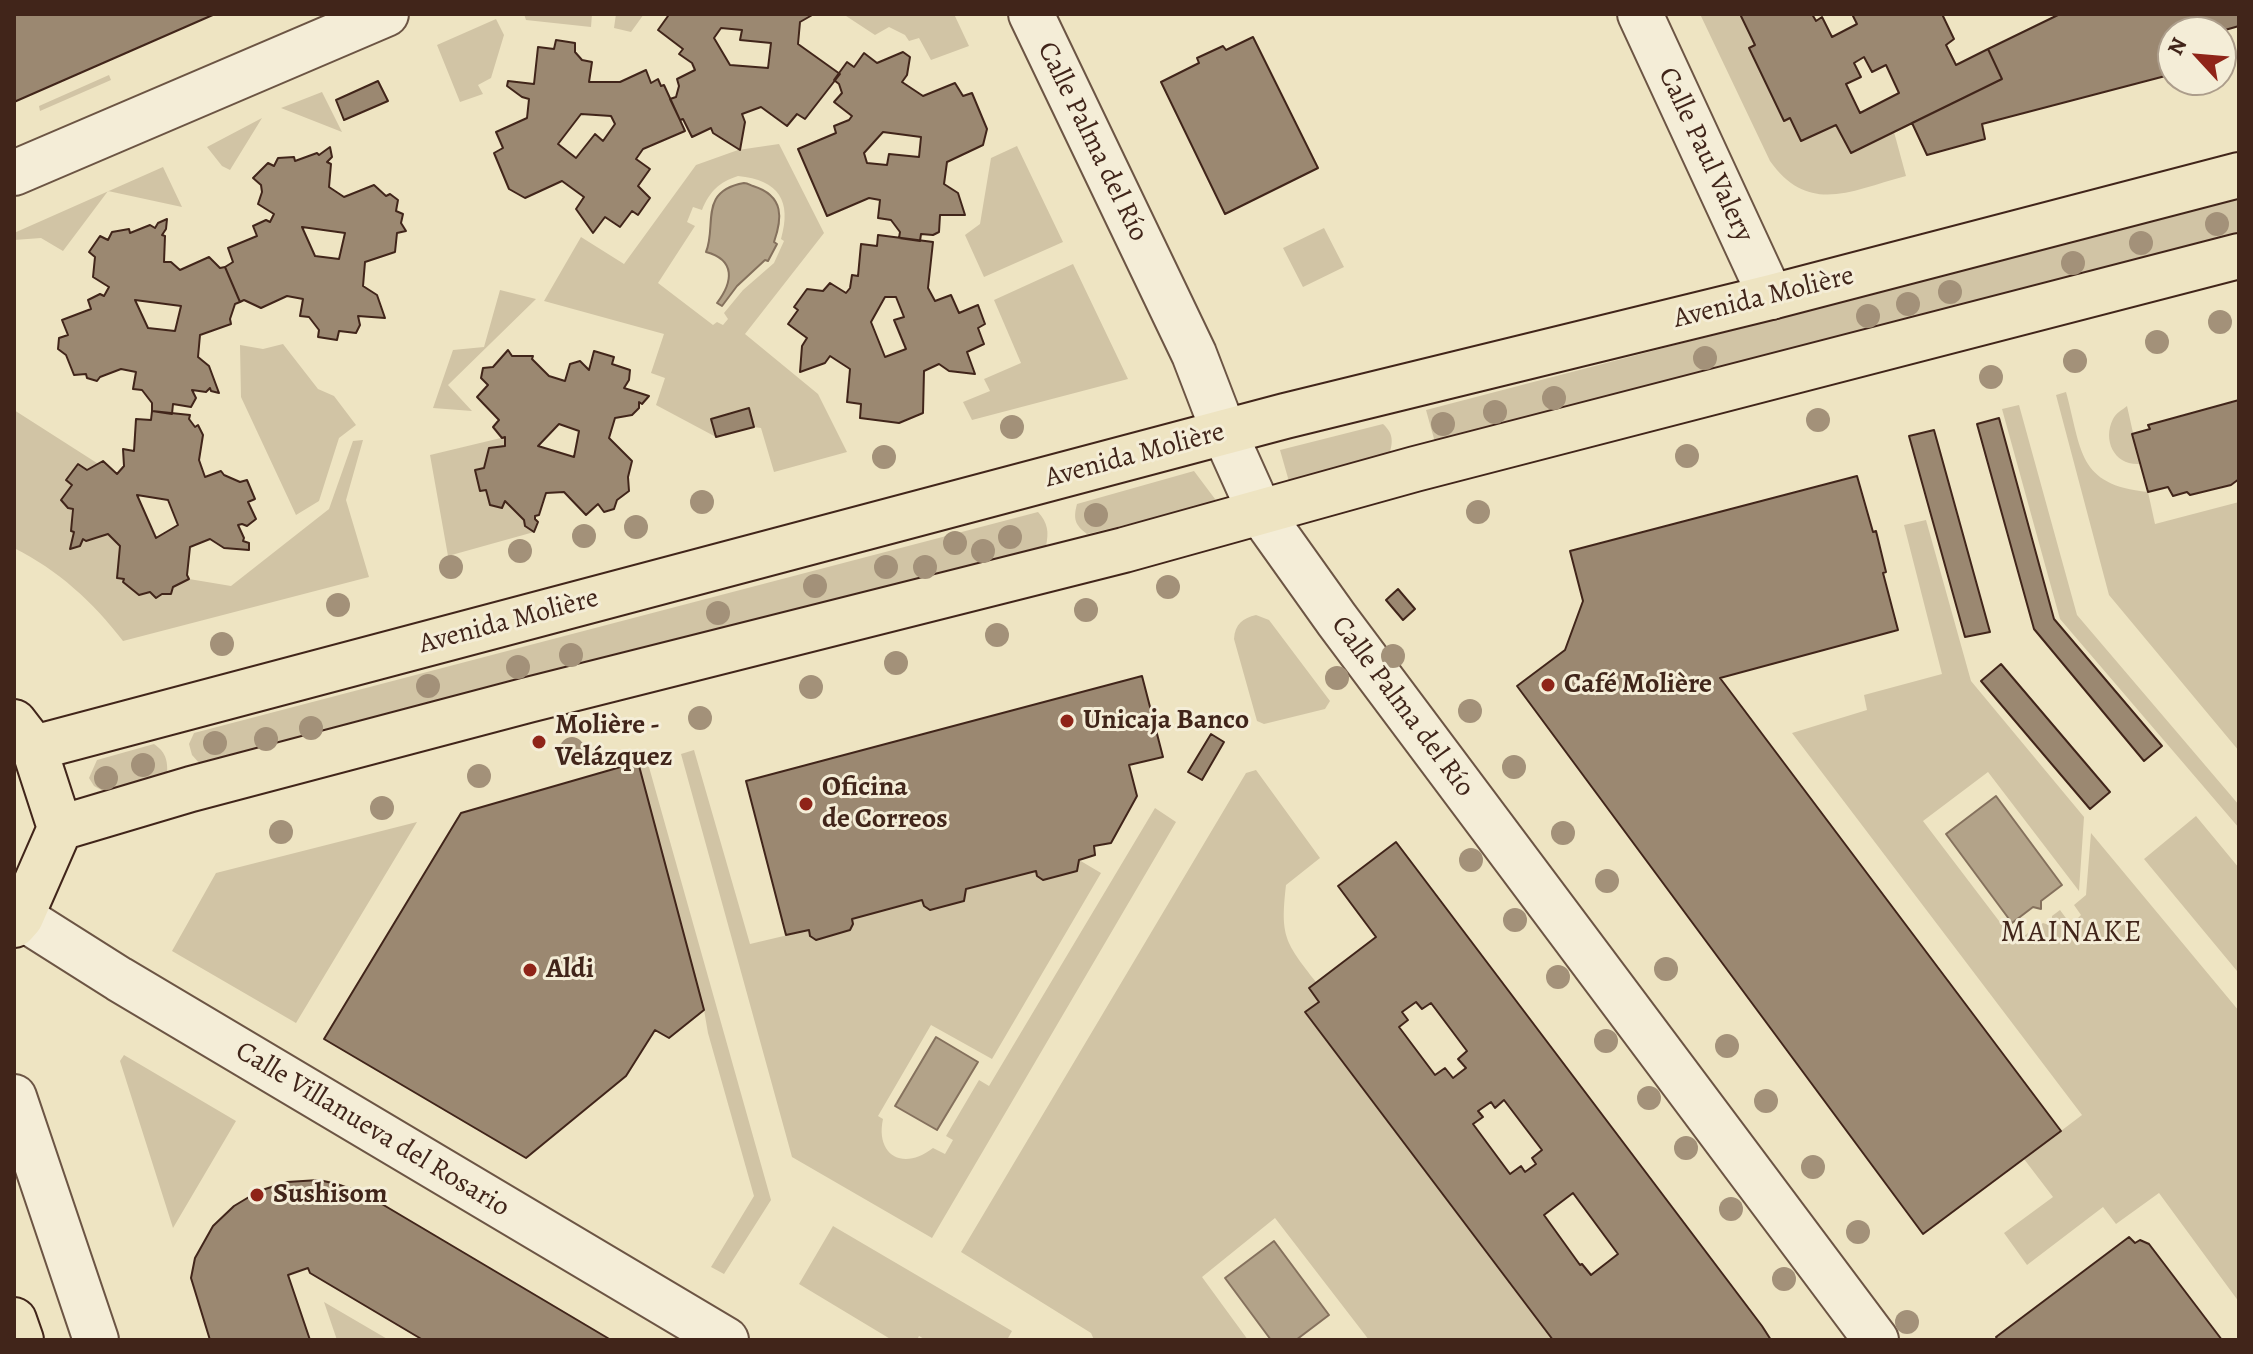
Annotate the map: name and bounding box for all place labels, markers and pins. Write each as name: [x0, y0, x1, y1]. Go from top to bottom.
place label: Café Molière: [1564, 668, 1712, 702]
marker: Café Molière: [1539, 676, 1557, 694]
place label: Unicaja Banco: [1083, 704, 1249, 738]
place label: Molière - Velázquez: [555, 709, 672, 775]
marker: Unicaja Banco: [1058, 712, 1076, 730]
marker: Molière - Velázquez: [530, 733, 548, 751]
place label: Oficina de Correos: [822, 771, 948, 837]
marker: Oficina de Correos: [797, 795, 815, 813]
place label: Aldi: [546, 953, 594, 987]
marker: Aldi: [521, 961, 539, 979]
place label: Sushisom: [273, 1178, 388, 1212]
marker: Sushisom: [248, 1186, 266, 1204]

